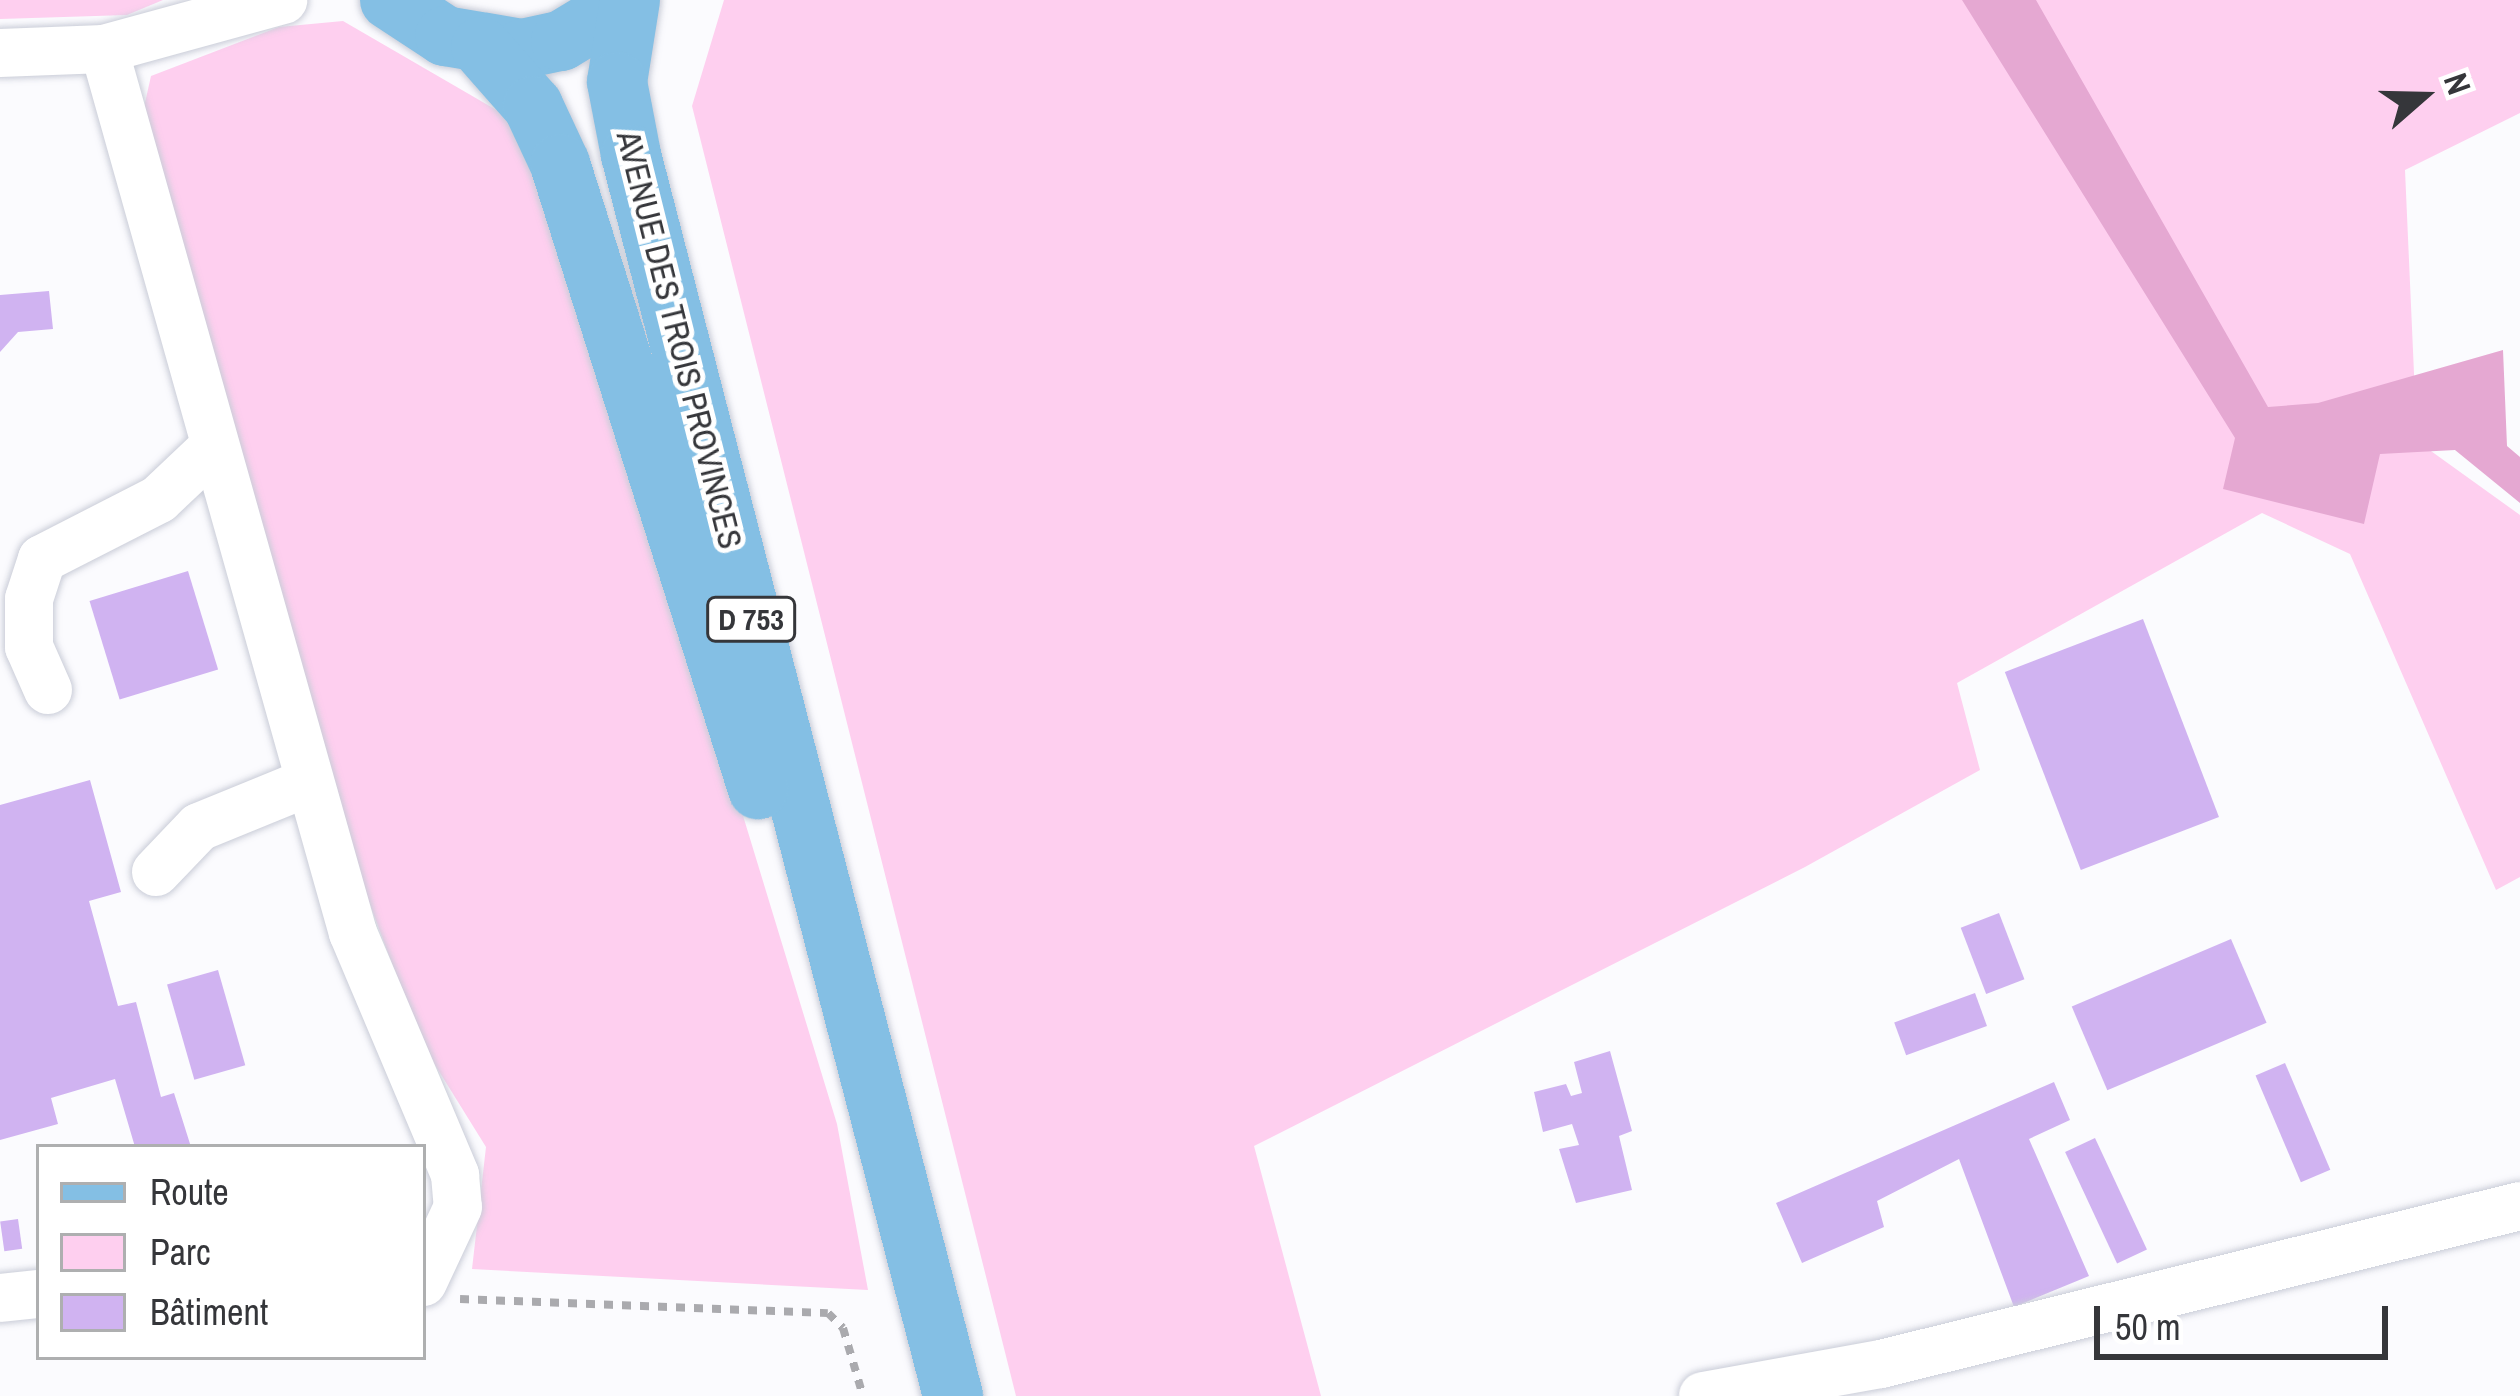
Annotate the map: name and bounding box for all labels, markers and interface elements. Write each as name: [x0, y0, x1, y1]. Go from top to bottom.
north arrow: [2364, 36, 2484, 156]
text: N: [2434, 67, 2482, 100]
street label: AVENUE DES TROIS PROVINCES: [608, 127, 750, 553]
road number: D 753: [706, 595, 796, 643]
legend: [36, 1144, 426, 1360]
text: Route: [150, 1168, 229, 1216]
text: Parc: [150, 1228, 211, 1276]
scale bar: [2100, 1282, 2394, 1356]
text: Bâtiment: [150, 1288, 268, 1336]
text: 50 m: [2115, 1303, 2181, 1351]

